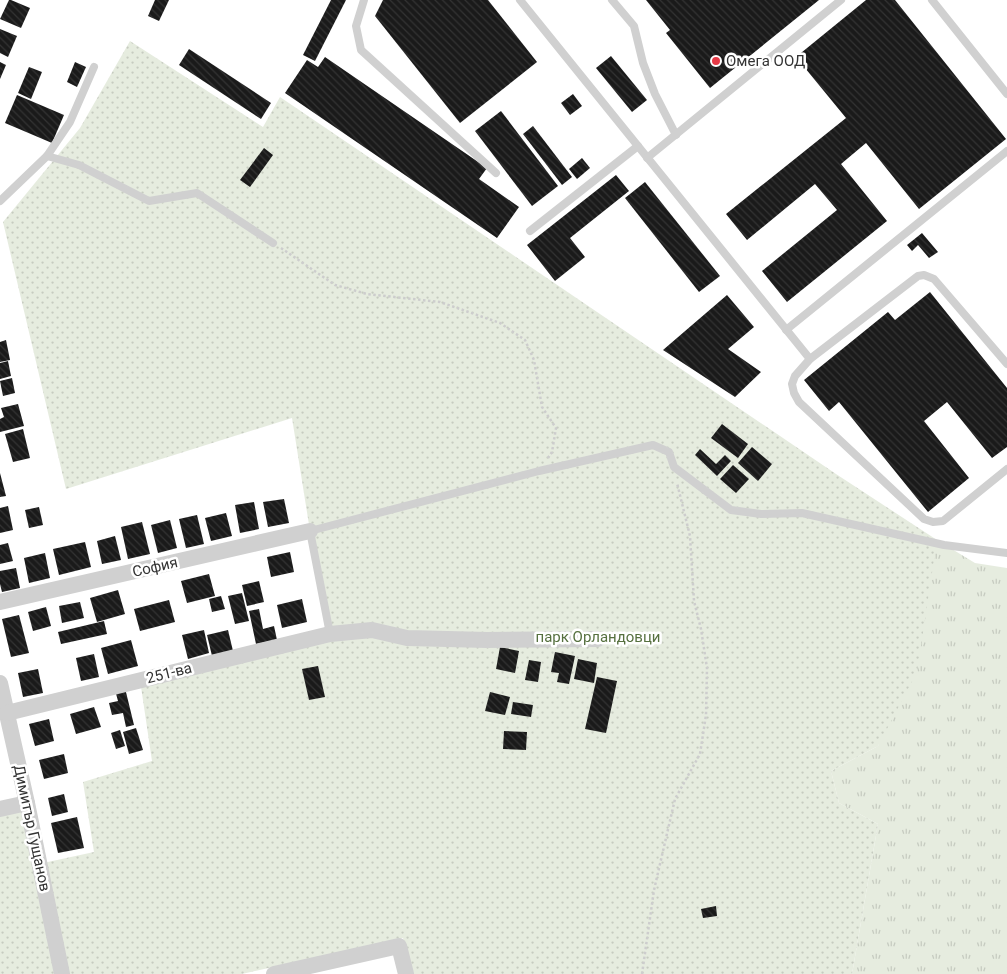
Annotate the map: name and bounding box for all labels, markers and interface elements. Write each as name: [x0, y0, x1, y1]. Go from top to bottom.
place label: Омега ООД: [726, 52, 805, 70]
marker: Омега ООД: [710, 55, 722, 67]
street label: София: [131, 553, 179, 581]
park label: парк Орландовци: [536, 628, 660, 646]
street label: 251-ва: [144, 659, 194, 687]
street label: Димитър Гущанов: [10, 763, 54, 893]

